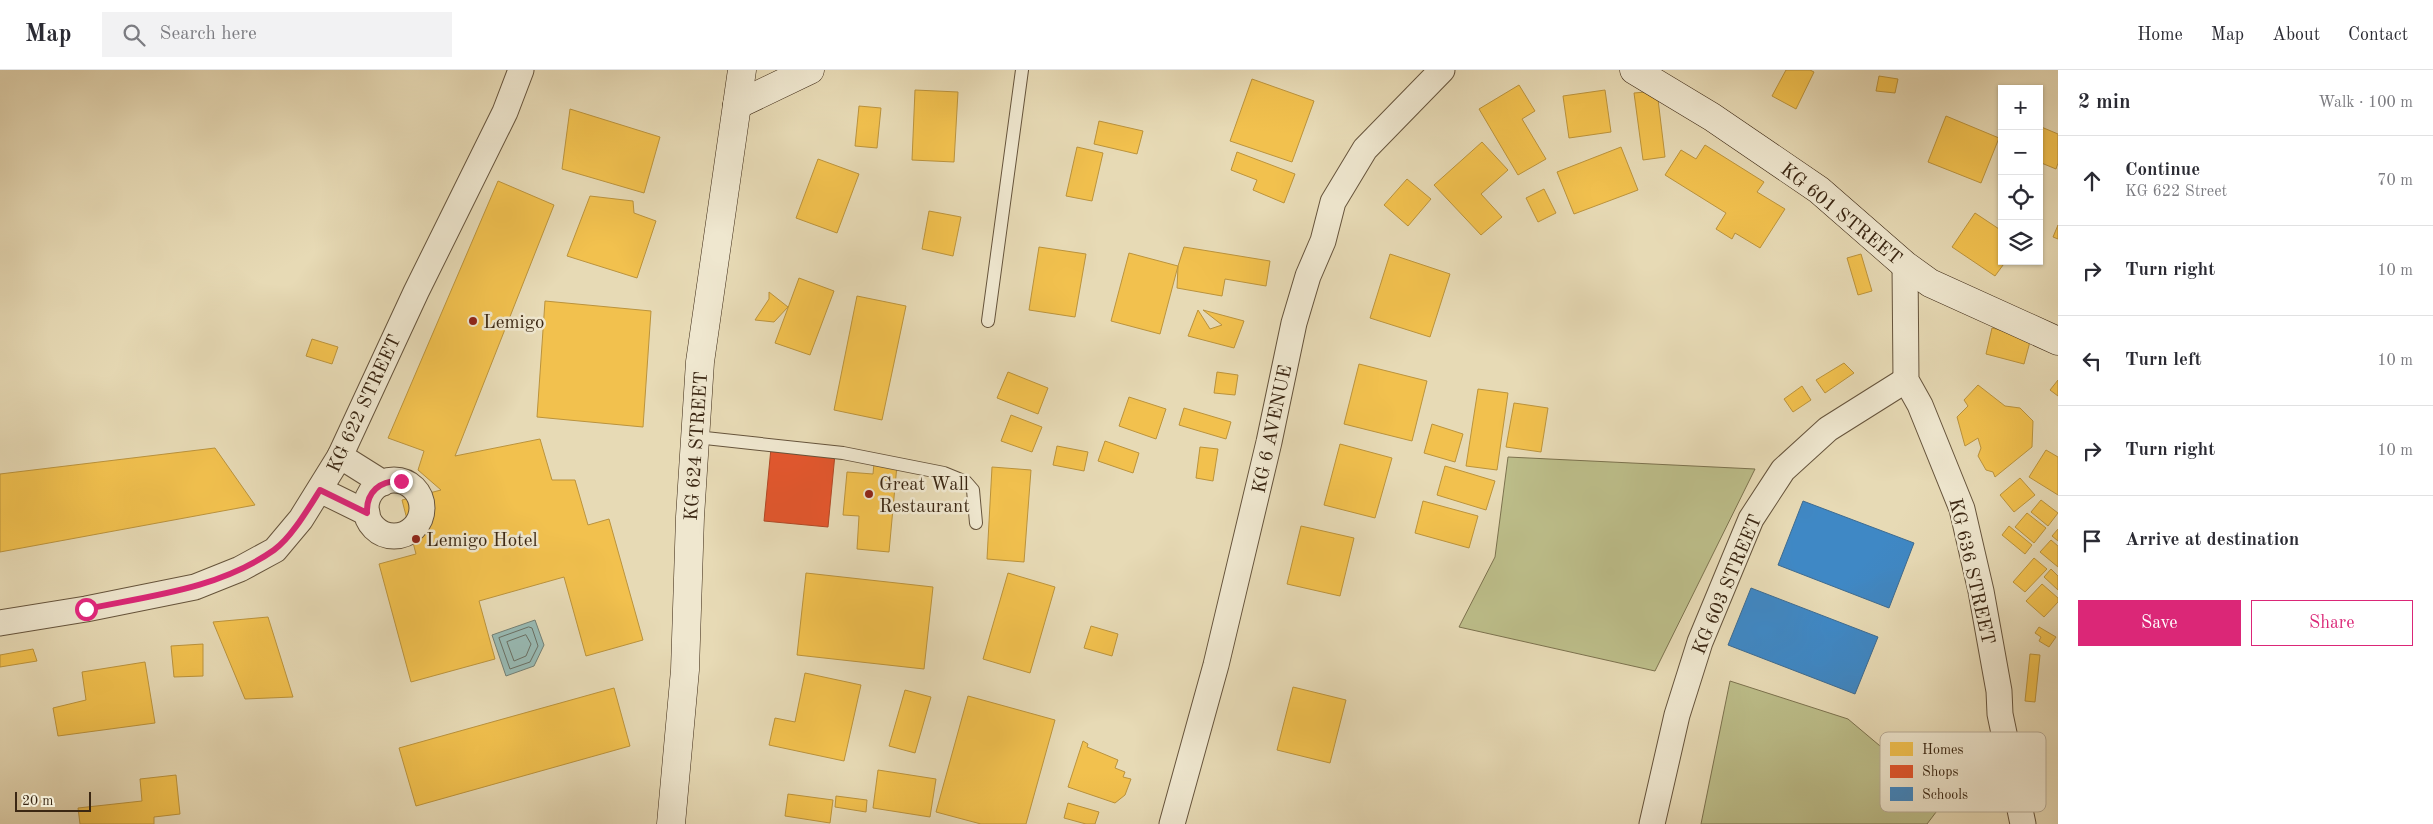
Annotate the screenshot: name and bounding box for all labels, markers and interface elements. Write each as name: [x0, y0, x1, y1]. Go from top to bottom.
search box: [102, 12, 452, 57]
icon: search: [120, 21, 148, 49]
text: Map: [25, 23, 72, 47]
text: Search here: [160, 25, 257, 44]
text: Home: [2137, 26, 2183, 44]
text: Map: [2211, 26, 2244, 44]
text: About: [2272, 26, 2320, 44]
text: Contact: [2348, 26, 2408, 44]
map controls: [1998, 85, 2043, 265]
button: +: [1998, 85, 2043, 130]
text: 2 min: [2078, 92, 2131, 113]
text: Walk · 100 m: [2318, 95, 2413, 111]
button: −: [1998, 130, 2043, 175]
street label: KG 601 STREET: [1776, 160, 1905, 269]
text: Continue: [2125, 161, 2200, 180]
icon: ahead: [2078, 167, 2106, 195]
text: 70 m: [2377, 173, 2413, 189]
button: locate: [1998, 175, 2043, 220]
text: KG 622 Street: [2125, 184, 2227, 200]
button: layers: [1998, 220, 2043, 265]
icon: right: [2078, 257, 2106, 285]
text: Turn right: [2125, 261, 2215, 280]
text: 10 m: [2377, 263, 2413, 279]
place label: Lemigo: [483, 314, 544, 333]
marker: Lemigo: [467, 315, 479, 327]
street label: KG 622 STREET: [325, 332, 406, 476]
icon: left: [2078, 347, 2106, 375]
text: Turn left: [2125, 351, 2202, 370]
text: 10 m: [2377, 353, 2413, 369]
street label: KG 6 AVENUE: [1251, 364, 1296, 495]
street label: KG 624 STREET: [683, 371, 712, 522]
icon: right: [2078, 437, 2106, 465]
text: Turn right: [2125, 441, 2215, 460]
text: 10 m: [2377, 443, 2413, 459]
route end: [390, 470, 413, 493]
place label: Great Wall Restaurant: [879, 476, 970, 517]
marker: Great Wall Restaurant: [863, 488, 875, 500]
street label: KG 636 STREET: [1944, 496, 1997, 647]
street label: KG 603 STREET: [1690, 512, 1766, 658]
icon: arrive: [2078, 527, 2106, 555]
text: Arrive at destination: [2125, 531, 2299, 550]
place label: Lemigo Hotel: [426, 532, 538, 551]
marker: Lemigo Hotel: [410, 533, 422, 545]
route start: [75, 598, 98, 621]
button: Save: [2078, 600, 2241, 646]
button: Share: [2251, 600, 2413, 646]
legend: [1880, 732, 2046, 812]
text: Homes: [1922, 743, 1964, 757]
text: Shops: [1922, 765, 1959, 779]
text: Schools: [1922, 788, 1968, 802]
scale bar: [15, 789, 91, 812]
text: 20 m: [22, 794, 53, 808]

